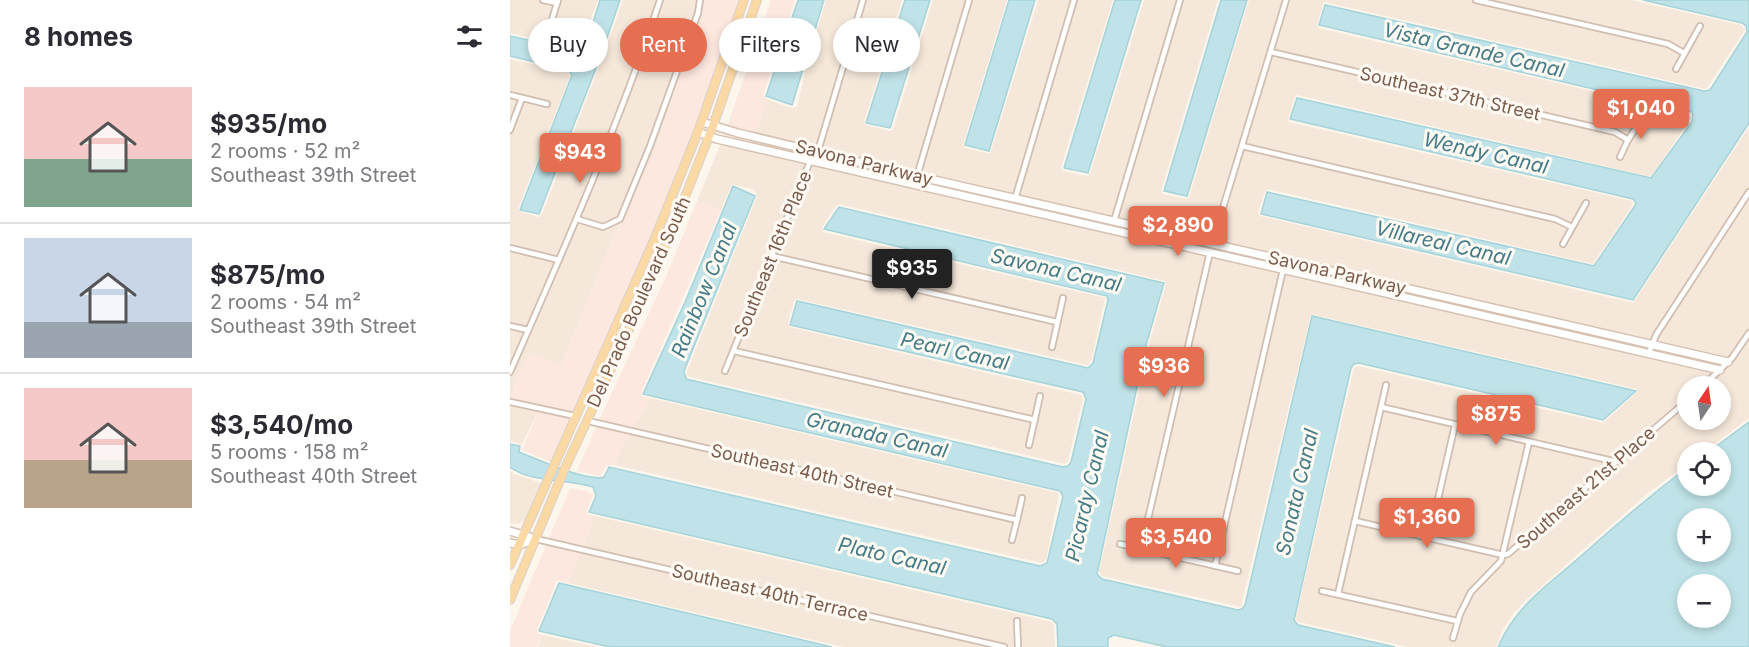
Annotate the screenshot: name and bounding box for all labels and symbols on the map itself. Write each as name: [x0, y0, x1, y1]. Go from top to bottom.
water label: Vista Grande Canal: [1381, 18, 1567, 83]
street label: Southeast 37th Street: [1358, 63, 1542, 125]
pin: $1,040: [1592, 89, 1690, 140]
water label: Wendy Canal: [1421, 127, 1551, 179]
pin: $943: [544, 133, 616, 184]
street label: Savona Parkway: [793, 135, 935, 190]
street label: Southeast 16th Place: [730, 168, 816, 340]
street label: Del Prado Boulevard South: [583, 193, 695, 410]
pin: $2,890: [1129, 206, 1227, 257]
water label: Villareal Canal: [1373, 216, 1513, 270]
water label: Rainbow Canal: [666, 219, 742, 361]
water label: Savona Canal: [988, 243, 1124, 297]
street label: Savona Parkway: [1266, 246, 1408, 299]
pin: $935: [876, 249, 948, 300]
water label: Pearl Canal: [898, 327, 1012, 375]
pin: $936: [1128, 347, 1200, 398]
north arrow: [1677, 376, 1731, 430]
pin: $875: [1460, 395, 1532, 446]
water label: Granada Canal: [804, 407, 950, 463]
street label: Southeast 21st Place: [1512, 422, 1659, 553]
water label: Sonata Canal: [1271, 426, 1323, 558]
water label: Picardy Canal: [1060, 428, 1114, 564]
street label: Southeast 40th Street: [709, 439, 895, 502]
pin: $1,360: [1378, 498, 1476, 549]
pin: $3,540: [1127, 518, 1225, 569]
water label: Plato Canal: [836, 532, 948, 580]
street label: Southeast 40th Terrace: [670, 560, 870, 625]

